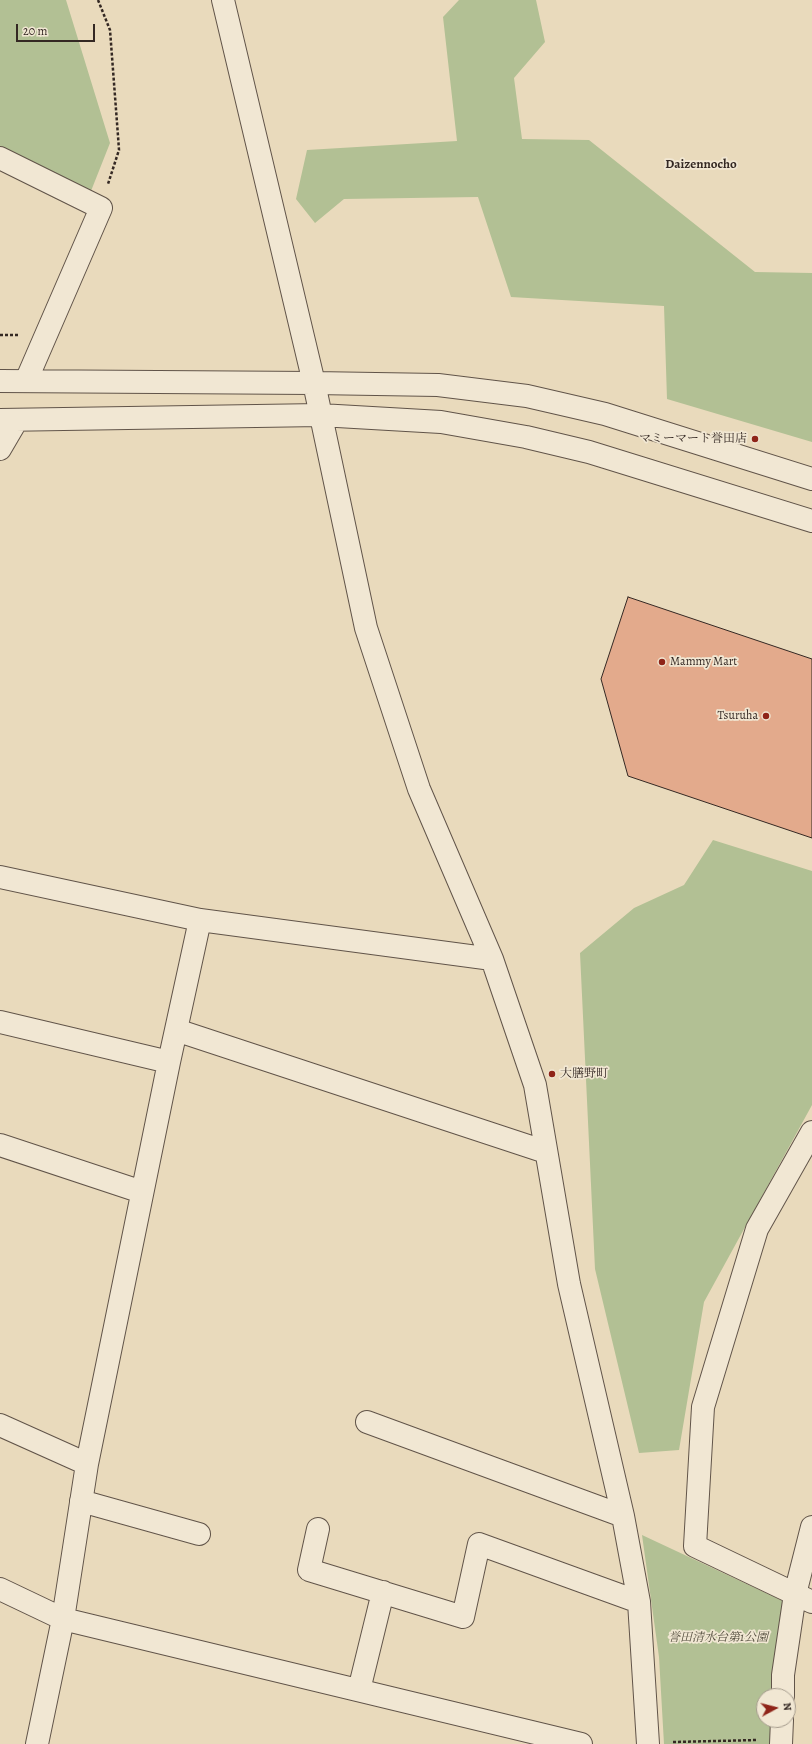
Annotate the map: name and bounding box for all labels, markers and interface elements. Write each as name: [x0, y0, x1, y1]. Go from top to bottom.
scale bar: [18, 16, 97, 42]
text: 20 m: [23, 23, 47, 39]
district label: Daizennocho: [665, 157, 737, 173]
place label: マミーマート誉田店: [639, 432, 747, 446]
marker: マミーマート誉田店: [750, 434, 760, 444]
place label: Mammy Mart: [670, 655, 737, 669]
marker: Mammy Mart: [657, 657, 667, 667]
place label: Tsuruha: [718, 709, 758, 723]
marker: Tsuruha: [761, 711, 771, 721]
place label: 大膳野町: [560, 1067, 608, 1081]
marker: 大膳野町: [547, 1069, 557, 1079]
park label: 誉田清水台第1公園: [668, 1631, 768, 1645]
north arrow: [756, 1688, 796, 1728]
text: N: [779, 1702, 795, 1711]

